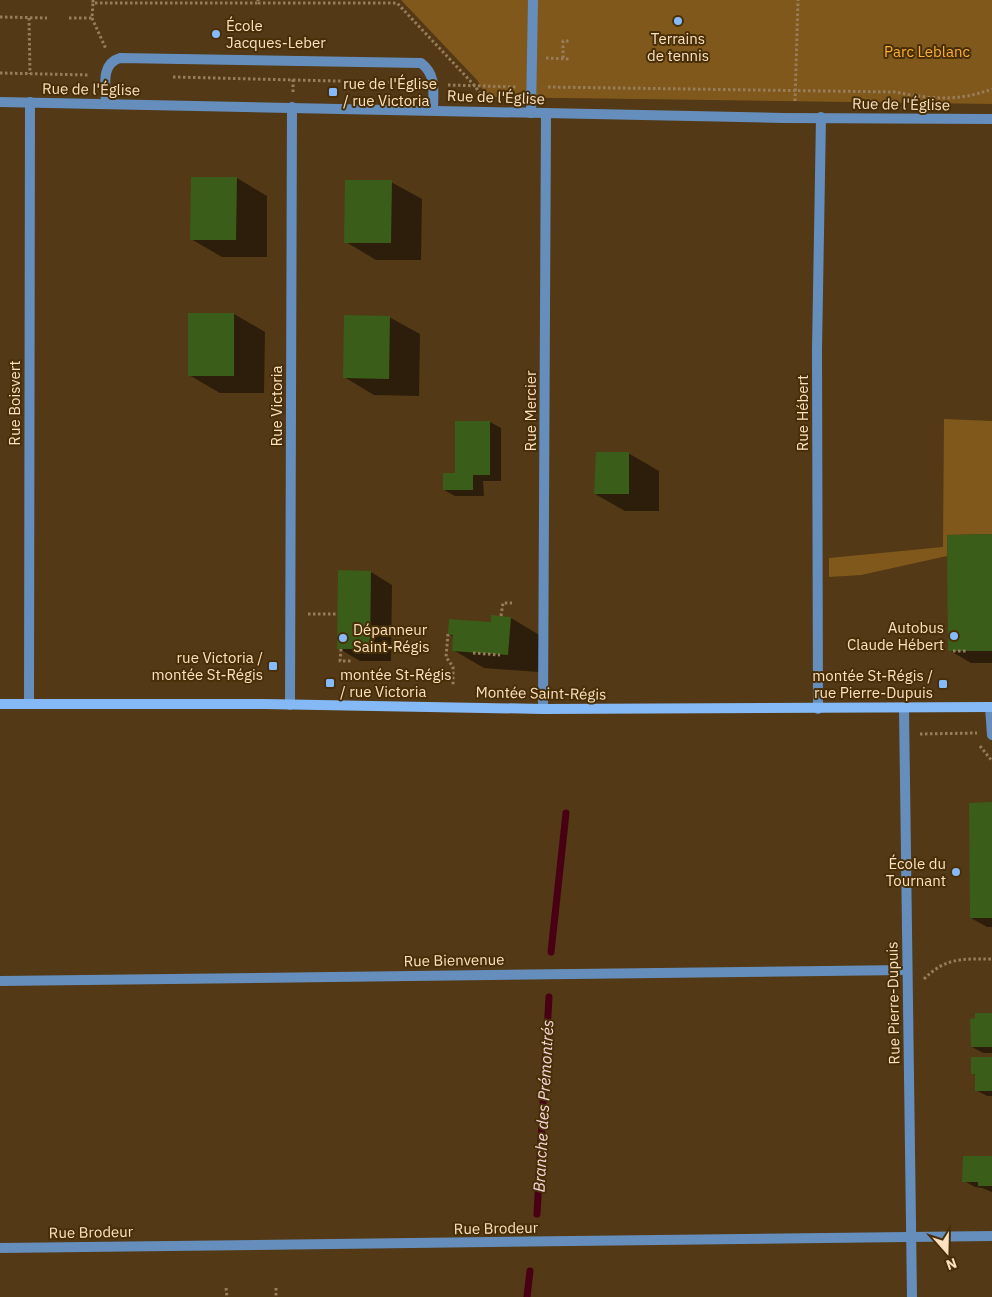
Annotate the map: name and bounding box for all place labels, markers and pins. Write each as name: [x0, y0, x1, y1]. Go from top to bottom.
marker: Terrains de tennis: [672, 15, 684, 27]
place label: École Jacques-Leber: [226, 16, 326, 52]
marker: École Jacques-Leber: [210, 28, 222, 40]
place label: Terrains de tennis: [647, 29, 709, 65]
place label: rue de l'Église / rue Victoria: [343, 74, 437, 110]
marker: rue de l'Église / rue Victoria: [327, 86, 339, 98]
place label: Autobus Claude Hébert: [847, 618, 944, 654]
place label: Dépanneur Saint-Régis: [353, 620, 430, 656]
marker: Autobus Claude Hébert: [948, 630, 960, 642]
marker: Dépanneur Saint-Régis: [337, 632, 349, 644]
place label: rue Victoria / montée St-Régis: [152, 648, 263, 684]
marker: rue Victoria / montée St-Régis: [267, 660, 279, 672]
place label: montée St-Régis / rue Victoria: [340, 665, 451, 701]
place label: montée St-Régis / rue Pierre-Dupuis: [812, 666, 933, 702]
marker: montée St-Régis / rue Victoria: [324, 677, 336, 689]
marker: montée St-Régis / rue Pierre-Dupuis: [937, 678, 949, 690]
place label: École du Tournant: [886, 854, 946, 890]
marker: École du Tournant: [950, 866, 962, 878]

